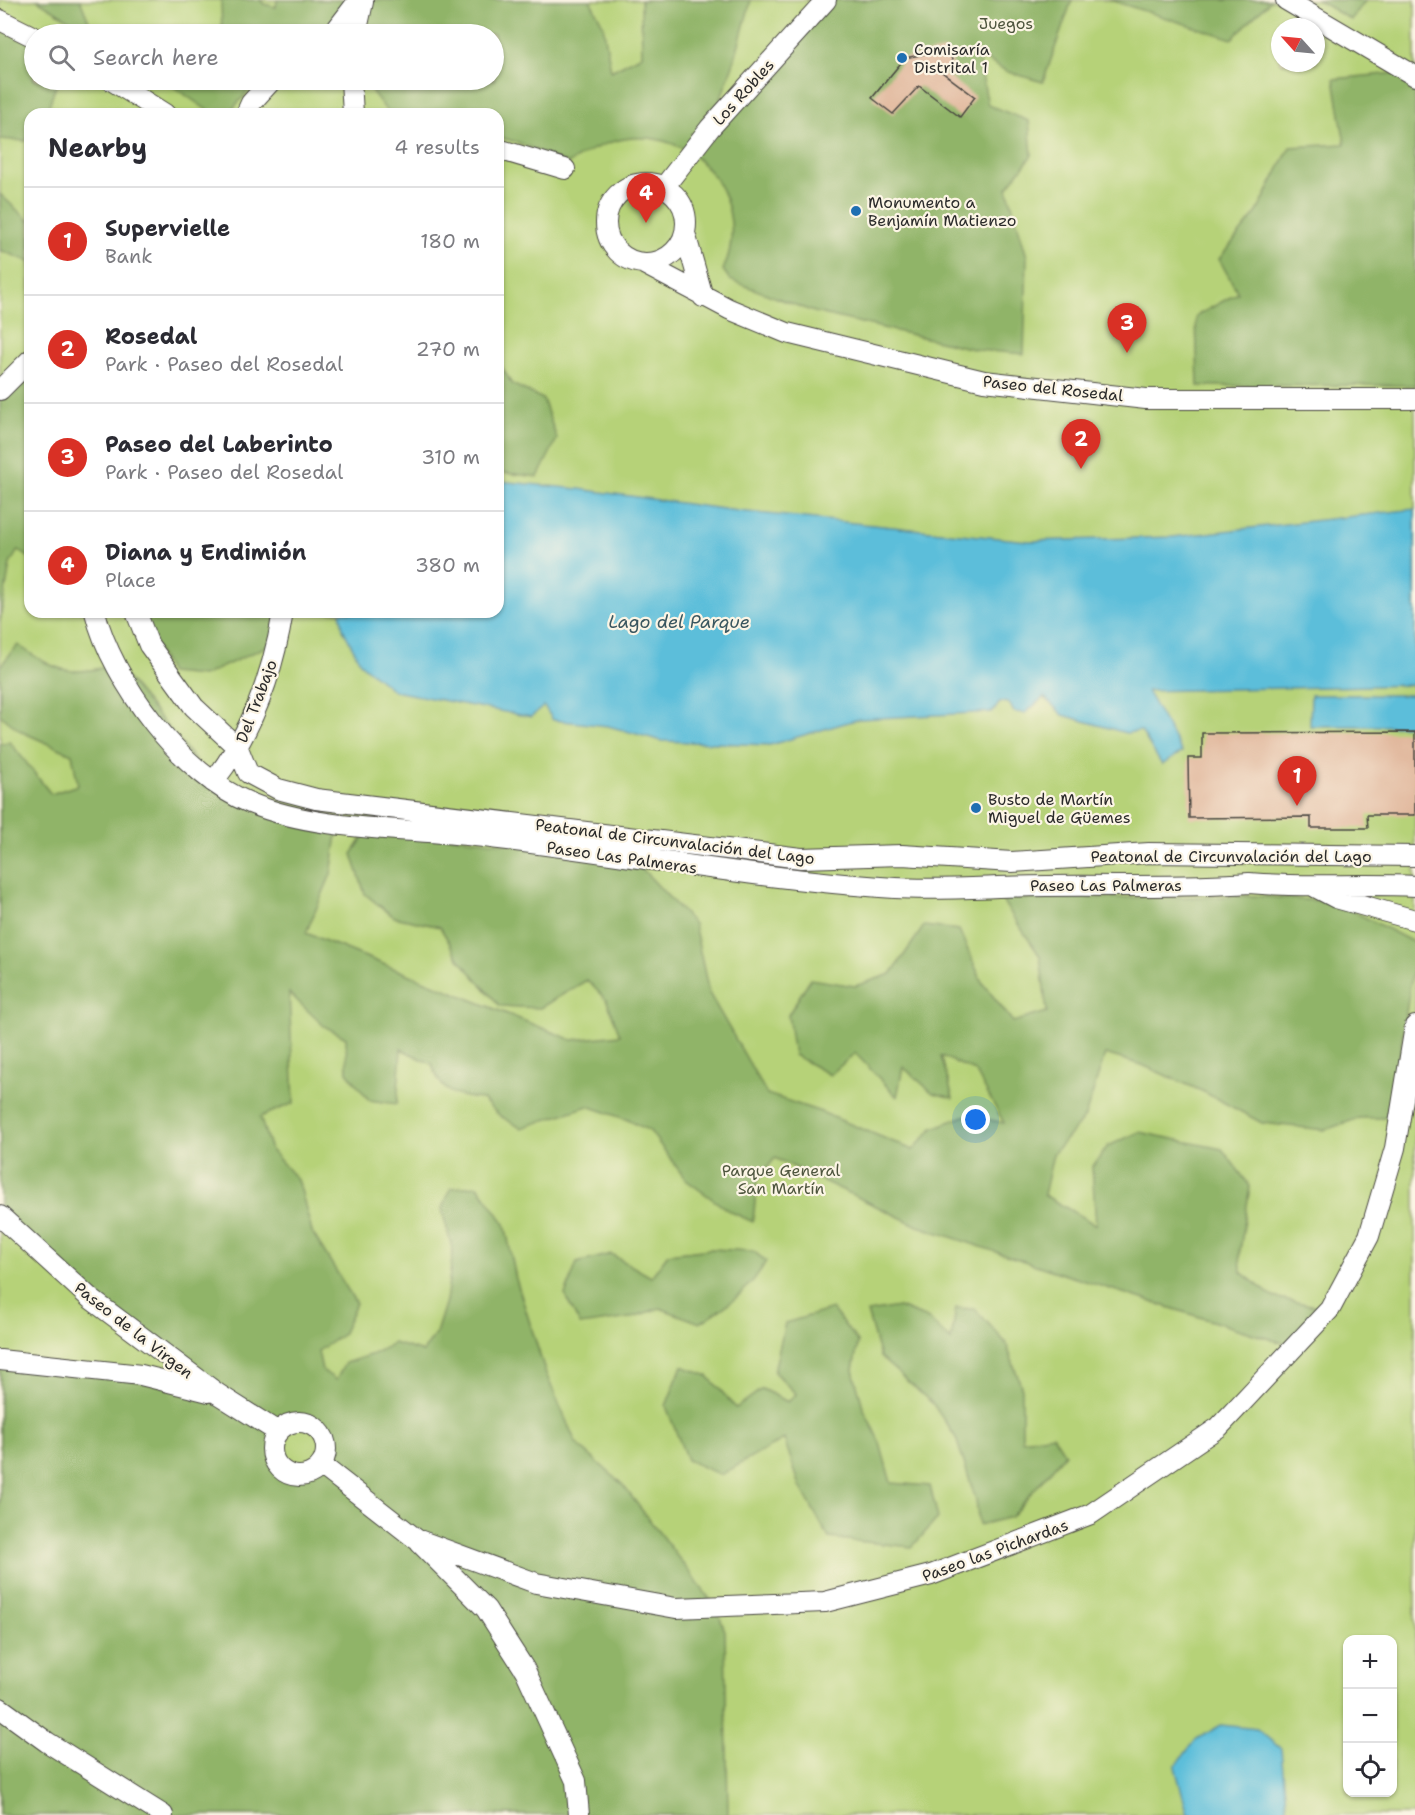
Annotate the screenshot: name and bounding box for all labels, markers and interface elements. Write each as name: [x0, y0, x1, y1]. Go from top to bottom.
park label: Juegos: [979, 13, 1033, 34]
north arrow: [1271, 18, 1325, 72]
search box: [24, 24, 504, 90]
place label: Comisaría Distrital 1: [914, 39, 990, 78]
icon: search: [45, 41, 78, 74]
text: Search here: [93, 43, 219, 72]
marker: Comisaría Distrital 1: [895, 51, 909, 65]
street label: Los Robles: [708, 55, 779, 130]
text: Nearby: [48, 130, 147, 165]
text: 4 results: [394, 134, 480, 160]
pin: 4: [626, 174, 666, 223]
place label: Monumento a Benjamín Matienzo: [868, 192, 1017, 231]
marker: Monumento a Benjamín Matienzo: [849, 204, 863, 218]
text: Supervielle: [105, 214, 230, 243]
text: 1: [63, 228, 72, 254]
text: 180 m: [420, 228, 480, 254]
text: Bank: [105, 243, 153, 269]
pin: 3: [1108, 304, 1146, 353]
text: Rosedal: [105, 322, 197, 351]
text: 2: [61, 336, 75, 362]
text: 270 m: [416, 336, 480, 362]
text: Park · Paseo del Rosedal: [105, 351, 343, 377]
street label: Paseo del Rosedal: [982, 371, 1124, 406]
pin: 2: [1062, 420, 1100, 469]
text: Paseo del Laberinto: [105, 430, 333, 459]
text: 3: [61, 444, 75, 470]
text: 310 m: [421, 444, 480, 470]
text: Park · Paseo del Rosedal: [105, 459, 343, 485]
text: Diana y Endimión: [105, 538, 306, 567]
text: 4: [61, 552, 75, 578]
text: 380 m: [415, 552, 480, 578]
text: Place: [105, 567, 156, 593]
water label: Lago del Parque: [608, 610, 750, 634]
street label: Del Trabajo: [231, 657, 282, 746]
pin: 1: [1278, 756, 1316, 806]
place label: Busto de Martín Miguel de Güemes: [988, 789, 1131, 828]
marker: Busto de Martín Miguel de Güemes: [969, 801, 983, 815]
street label: Peatonal de Circunvalación del Lago: [534, 814, 816, 869]
street label: Paseo Las Palmeras: [545, 837, 699, 878]
street label: Peatonal de Circunvalación del Lago: [1090, 846, 1372, 867]
street label: Paseo Las Palmeras: [1030, 875, 1182, 896]
your location: [961, 1105, 990, 1134]
park label: Parque General San Martín: [722, 1160, 840, 1199]
street label: Paseo de la Virgen: [70, 1277, 197, 1383]
street label: Paseo las Pichardas: [919, 1514, 1071, 1587]
map controls: [1343, 1635, 1397, 1797]
button: +: [1343, 1635, 1397, 1689]
button: −: [1343, 1689, 1397, 1743]
button: locate: [1343, 1743, 1397, 1797]

